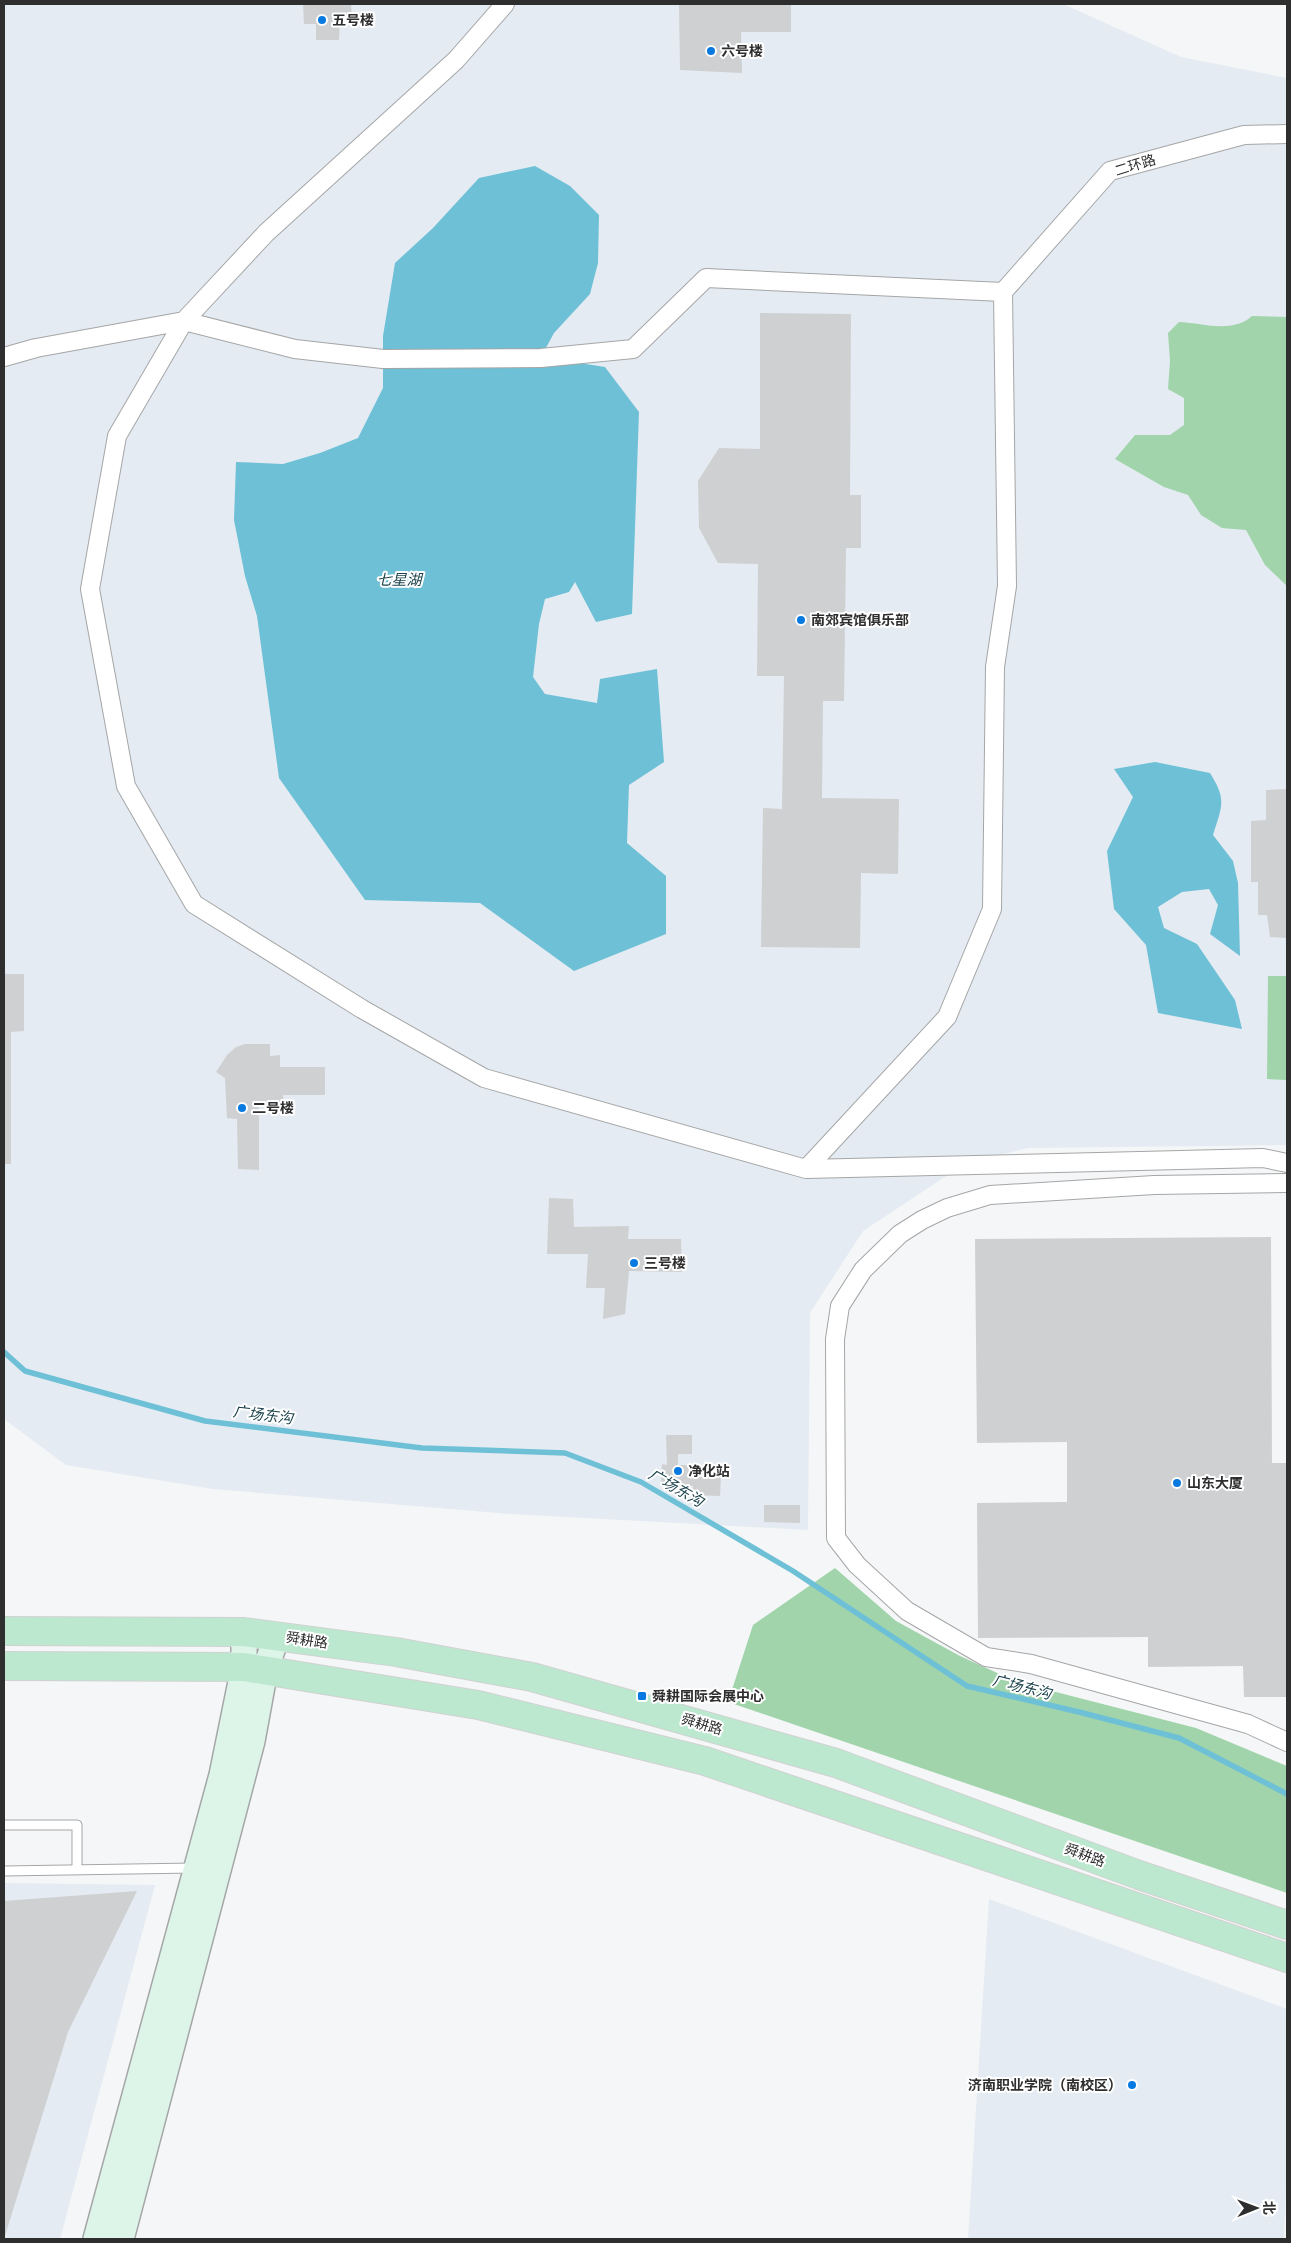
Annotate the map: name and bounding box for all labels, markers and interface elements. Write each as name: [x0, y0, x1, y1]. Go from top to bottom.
place label: 五号楼: [332, 11, 374, 29]
marker: 五号楼: [316, 14, 328, 26]
place label: 六号楼: [721, 42, 763, 60]
marker: 六号楼: [705, 45, 717, 57]
street label: 二环路: [1112, 150, 1158, 180]
water label: 七星湖: [376, 570, 423, 590]
place label: 南郊宾馆俱乐部: [811, 611, 909, 629]
marker: 南郊宾馆俱乐部: [795, 614, 807, 626]
place label: 二号楼: [252, 1099, 294, 1117]
marker: 二号楼: [236, 1102, 248, 1114]
place label: 三号楼: [644, 1254, 686, 1272]
marker: 三号楼: [628, 1257, 640, 1269]
water label: 广场东沟: [232, 1401, 296, 1429]
place label: 净化站: [688, 1462, 730, 1480]
water label: 广场东沟: [645, 1464, 709, 1513]
marker: 净化站: [672, 1465, 684, 1477]
place label: 山东大厦: [1187, 1474, 1243, 1492]
marker: 山东大厦: [1171, 1477, 1183, 1489]
street label: 舜耕路: [285, 1628, 329, 1652]
water label: 广场东沟: [990, 1670, 1055, 1704]
place label: 舜耕国际会展中心: [652, 1687, 764, 1705]
marker: 舜耕国际会展中心: [636, 1690, 648, 1702]
street label: 舜耕路: [679, 1710, 725, 1738]
street label: 舜耕路: [1062, 1839, 1108, 1871]
place label: 济南职业学院（南校区）: [968, 2076, 1122, 2094]
marker: 济南职业学院（南校区）: [1126, 2079, 1138, 2091]
north arrow: [1231, 2183, 1281, 2233]
text: 北: [1260, 2201, 1278, 2215]

